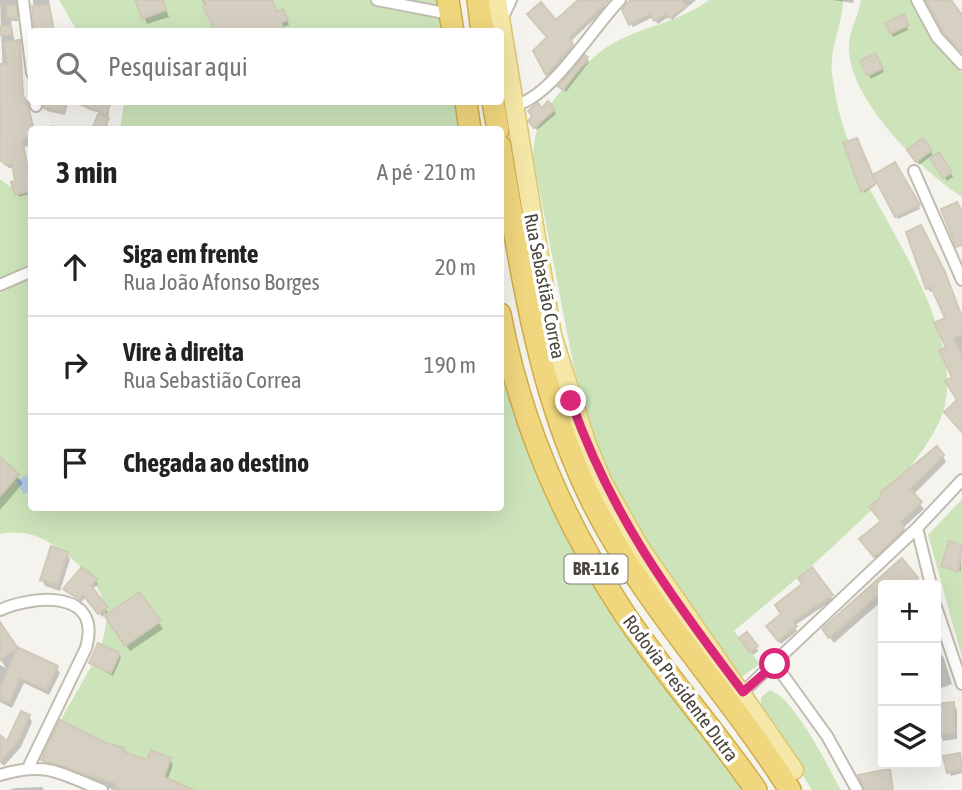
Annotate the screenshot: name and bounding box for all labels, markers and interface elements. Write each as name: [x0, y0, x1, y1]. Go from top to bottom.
search box: [28, 28, 504, 105]
icon: search: [52, 48, 90, 86]
text: Pesquisar aqui: [108, 52, 248, 82]
text: 3 min: [56, 155, 117, 189]
text: A pé · 210 m: [377, 159, 476, 185]
street label: Rua Sebastião Correa: [520, 211, 570, 361]
text: Siga em frente: [123, 239, 259, 269]
icon: ahead: [56, 248, 94, 286]
text: 20 m: [435, 254, 476, 280]
text: Rua João Afonso Borges: [123, 269, 320, 295]
text: Vire à direita: [123, 337, 244, 367]
icon: right: [56, 346, 94, 384]
text: 190 m: [424, 352, 476, 378]
text: Rua Sebastião Correa: [123, 367, 302, 393]
route end: [555, 385, 586, 416]
icon: arrive: [56, 444, 94, 482]
text: Chegada ao destino: [123, 448, 309, 478]
road number: BR-116: [564, 554, 628, 584]
map controls: [878, 580, 941, 769]
button: +: [878, 580, 941, 643]
street label: Rodovia Presidente Dutra: [619, 611, 743, 765]
button: −: [878, 643, 941, 706]
route start: [759, 648, 790, 679]
button: layers: [878, 706, 941, 769]

